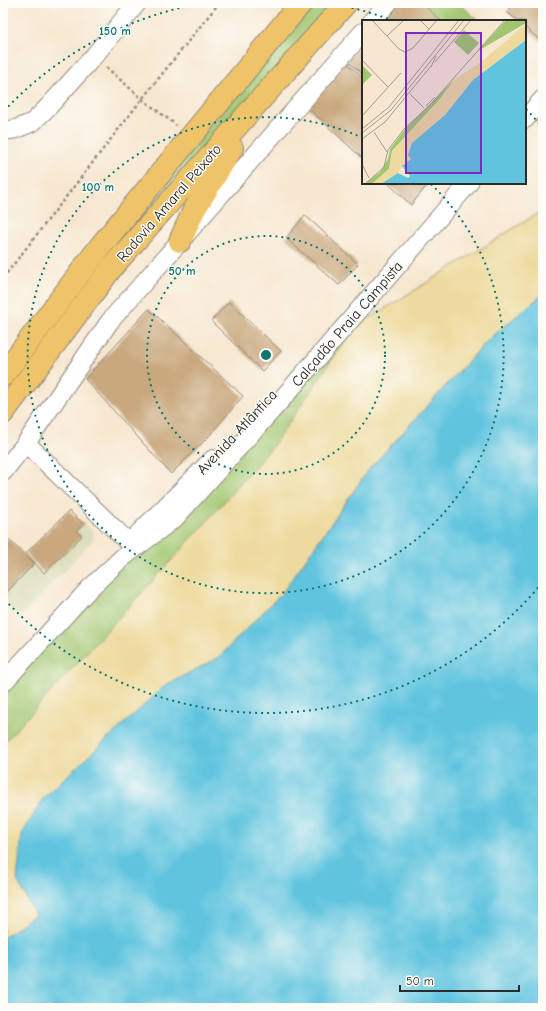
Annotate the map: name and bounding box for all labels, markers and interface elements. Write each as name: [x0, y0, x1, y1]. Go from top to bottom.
inset map: [362, 20, 526, 184]
text: 150 m: [99, 24, 131, 38]
street label: Rodovia Amaral Peixoto: [113, 140, 225, 266]
text: 100 m: [82, 180, 114, 194]
street label: Calçadão Praia Campista: [288, 258, 406, 390]
text: 50 m: [168, 264, 196, 278]
centre of rings: [259, 348, 273, 362]
street label: Avenida Atlântica: [193, 386, 281, 478]
scale bar: [400, 967, 519, 993]
text: 50 m: [406, 974, 434, 988]

